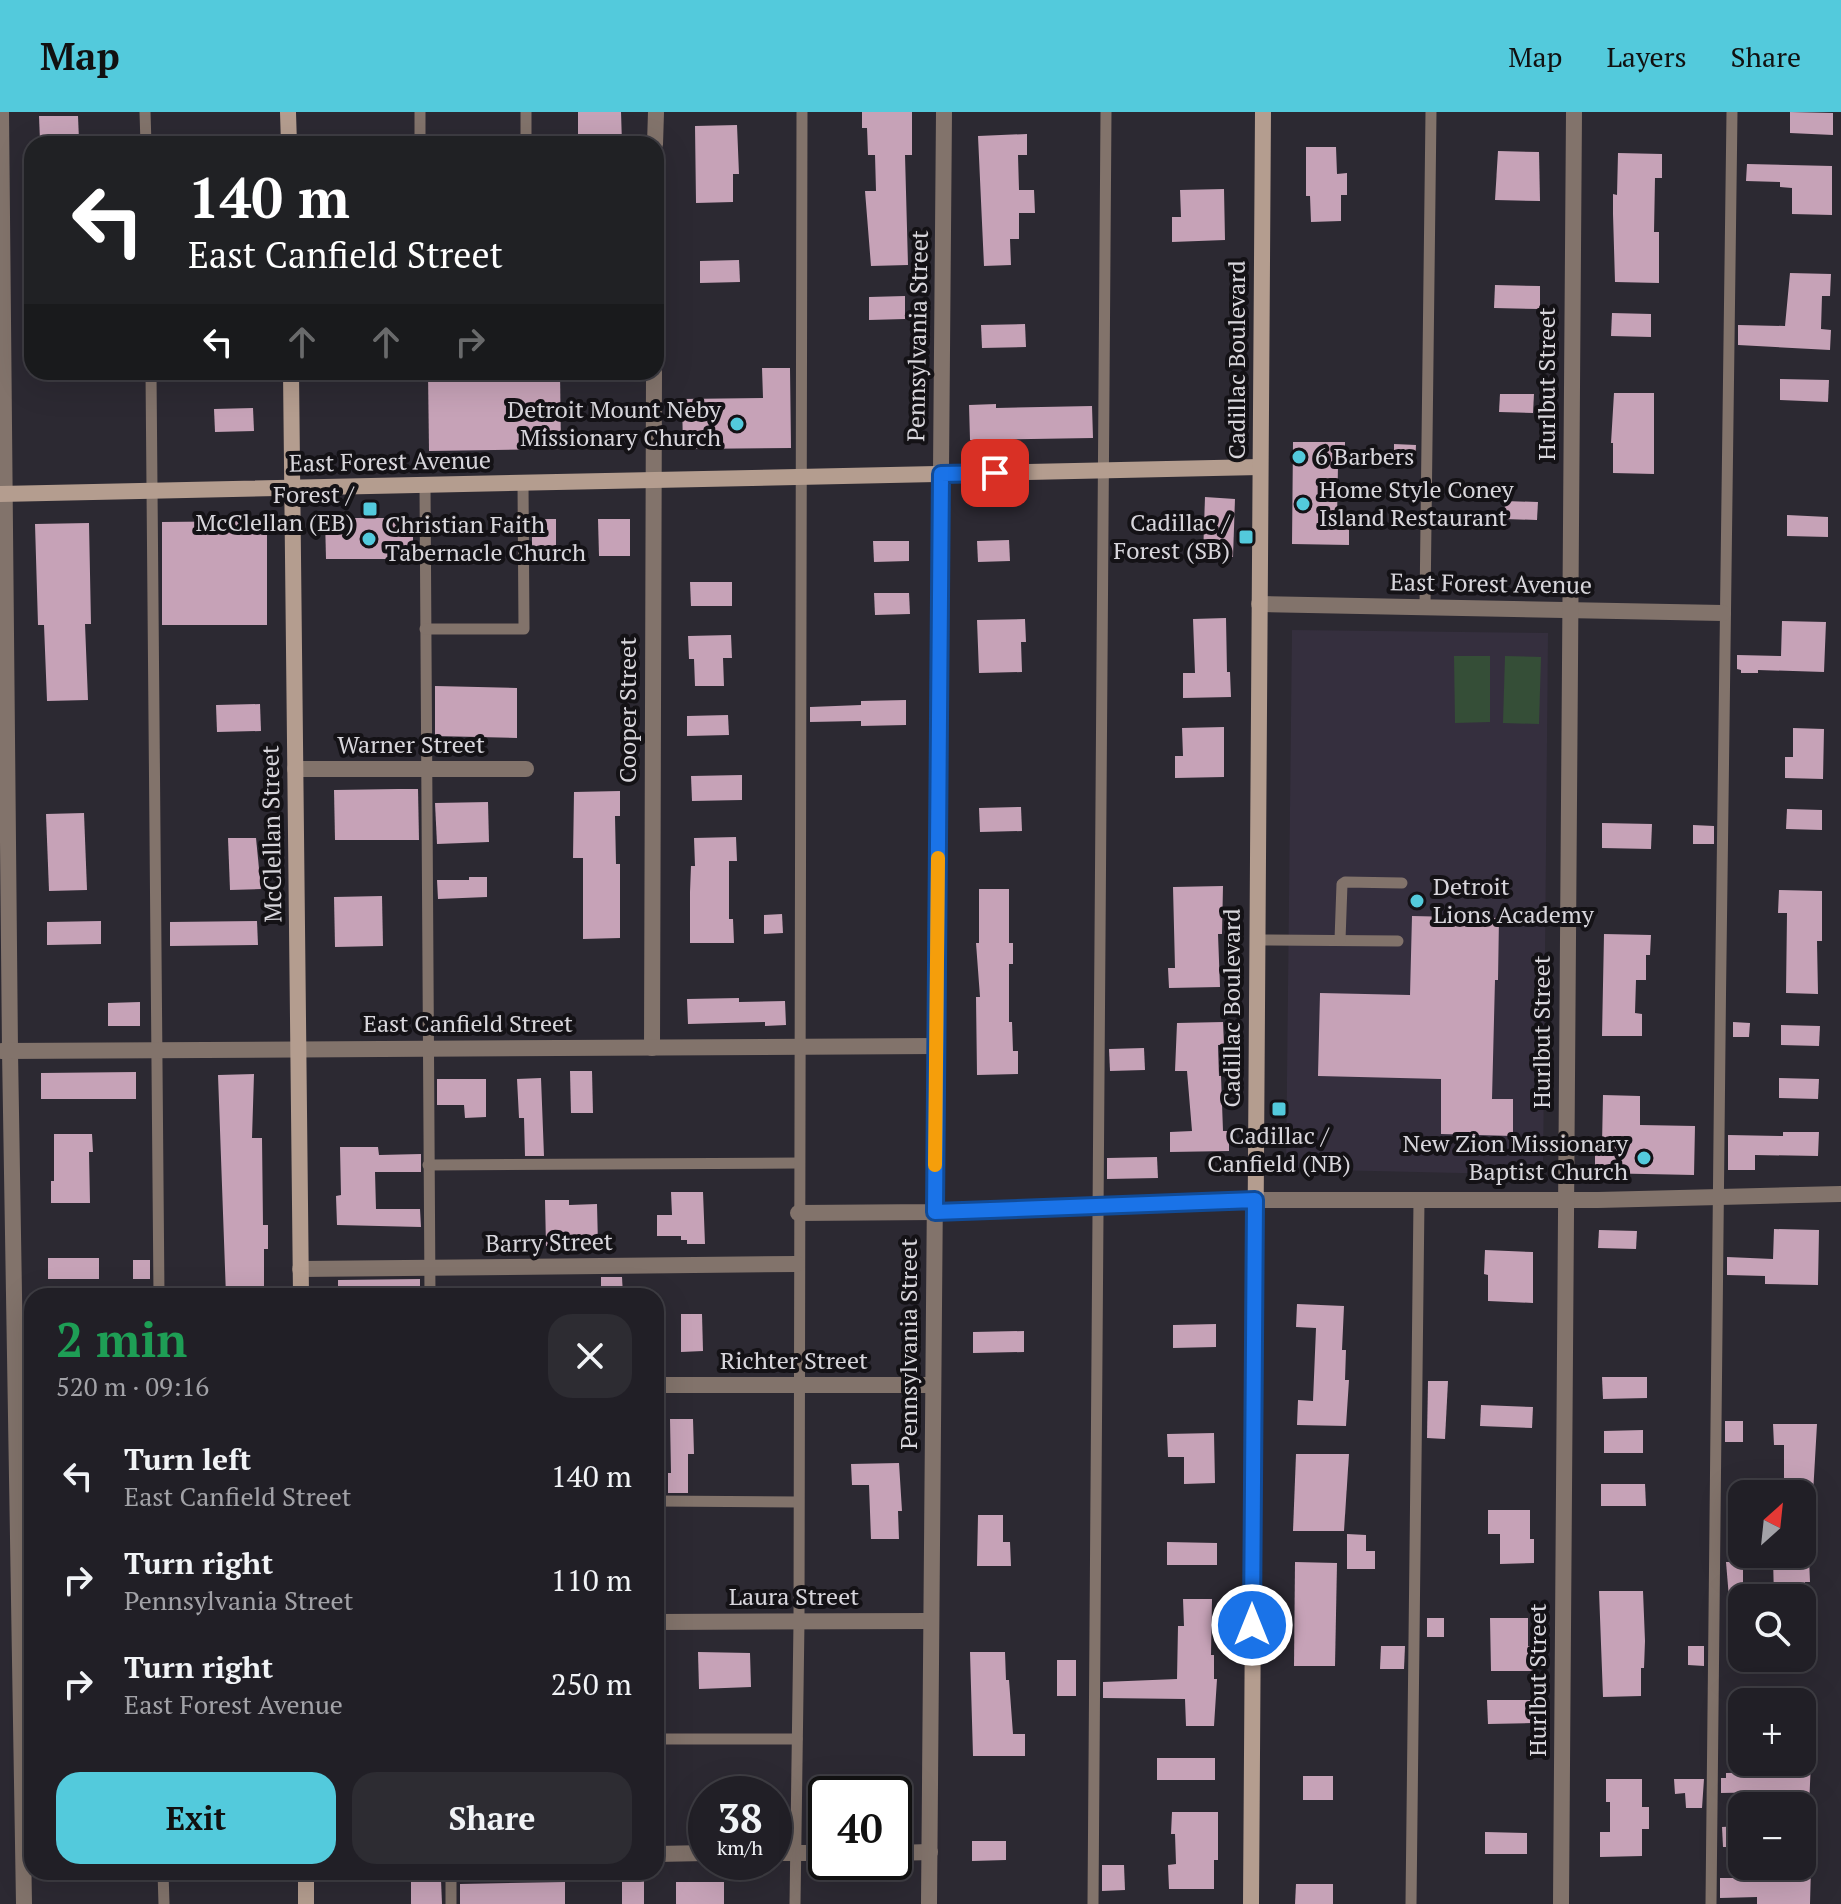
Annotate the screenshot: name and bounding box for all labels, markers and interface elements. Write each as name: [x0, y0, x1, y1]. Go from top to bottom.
text: Map: [40, 31, 120, 81]
text: Map: [1508, 38, 1562, 75]
text: Layers: [1606, 38, 1687, 75]
text: Share: [1731, 38, 1801, 75]
text: 140 m: [188, 160, 350, 234]
icon: left: [56, 168, 160, 272]
street label: Pennsylvania Street: [899, 230, 935, 442]
text: East Canfield Street: [188, 231, 503, 278]
street label: Cadillac Boulevard: [1220, 260, 1252, 460]
street label: Hurlbut Street: [1530, 307, 1562, 461]
icon: left: [196, 320, 240, 364]
icon: ahead: [280, 320, 324, 364]
icon: ahead: [364, 320, 408, 364]
icon: right: [448, 320, 492, 364]
place label: Detroit Mount Neby Missionary Church: [507, 393, 722, 453]
marker: Detroit Mount Neby Missionary Church: [728, 415, 746, 433]
pin: [961, 439, 1029, 507]
place label: 6 Barbers: [1315, 440, 1414, 472]
street label: East Forest Avenue: [289, 443, 491, 479]
marker: 6 Barbers: [1290, 448, 1308, 466]
icon: arrive: [973, 451, 1017, 495]
place label: Home Style Coney Island Restaurant: [1319, 473, 1514, 533]
place label: Forest / McClellan (EB): [195, 478, 355, 538]
marker: Home Style Coney Island Restaurant: [1294, 495, 1312, 513]
marker: Forest / McClellan (EB): [361, 500, 379, 518]
place label: Cadillac / Forest (SB): [1113, 506, 1231, 566]
place label: Christian Faith Tabernacle Church: [385, 508, 586, 568]
marker: Cadillac / Forest (SB): [1237, 528, 1255, 546]
marker: Christian Faith Tabernacle Church: [360, 530, 378, 548]
street label: East Forest Avenue: [1390, 565, 1592, 601]
street label: Cooper Street: [611, 637, 643, 783]
street label: Warner Street: [337, 728, 485, 760]
street label: McClellan Street: [253, 745, 289, 923]
place label: Detroit Lions Academy: [1433, 870, 1595, 930]
marker: Detroit Lions Academy: [1408, 892, 1426, 910]
street label: Cadillac Boulevard: [1215, 908, 1247, 1108]
street label: Hurlbut Street: [1525, 955, 1557, 1109]
street label: East Canfield Street: [363, 1007, 573, 1039]
marker: Cadillac / Canfield (NB): [1270, 1100, 1288, 1118]
place label: Cadillac / Canfield (NB): [1207, 1119, 1351, 1179]
place label: New Zion Missionary Baptist Church: [1402, 1127, 1629, 1187]
marker: New Zion Missionary Baptist Church: [1635, 1149, 1653, 1167]
street label: Barry Street: [485, 1225, 613, 1259]
street label: Pennsylvania Street: [892, 1238, 924, 1450]
text: 2 min: [56, 1307, 187, 1371]
button: close: [548, 1314, 632, 1398]
street label: Richter Street: [720, 1344, 868, 1376]
text: 520 m · 09:16: [56, 1369, 209, 1403]
text: Turn left: [124, 1439, 251, 1479]
icon: left: [56, 1454, 100, 1498]
text: 140 m: [551, 1456, 632, 1496]
text: East Canfield Street: [124, 1479, 351, 1513]
north arrow: [1728, 1480, 1816, 1568]
map controls: [1728, 1480, 1816, 1880]
text: Turn right: [124, 1543, 273, 1583]
icon: right: [56, 1558, 100, 1602]
text: 110 m: [551, 1560, 632, 1600]
street label: Laura Street: [729, 1580, 859, 1612]
text: Pennsylvania Street: [124, 1583, 353, 1617]
position arrow: [1210, 1583, 1294, 1667]
button: search: [1728, 1584, 1816, 1672]
street label: Hurlbut Street: [1521, 1603, 1553, 1757]
text: Turn right: [124, 1647, 273, 1687]
icon: right: [56, 1662, 100, 1706]
text: 250 m: [551, 1664, 632, 1704]
text: East Forest Avenue: [124, 1687, 343, 1721]
button: +: [1728, 1688, 1816, 1776]
button: Exit: [56, 1772, 336, 1864]
button: Share: [352, 1772, 632, 1864]
speed limit sign: 40: [808, 1776, 912, 1880]
text: 38: [717, 1791, 763, 1844]
button: −: [1728, 1792, 1816, 1880]
text: km/h: [717, 1834, 763, 1861]

